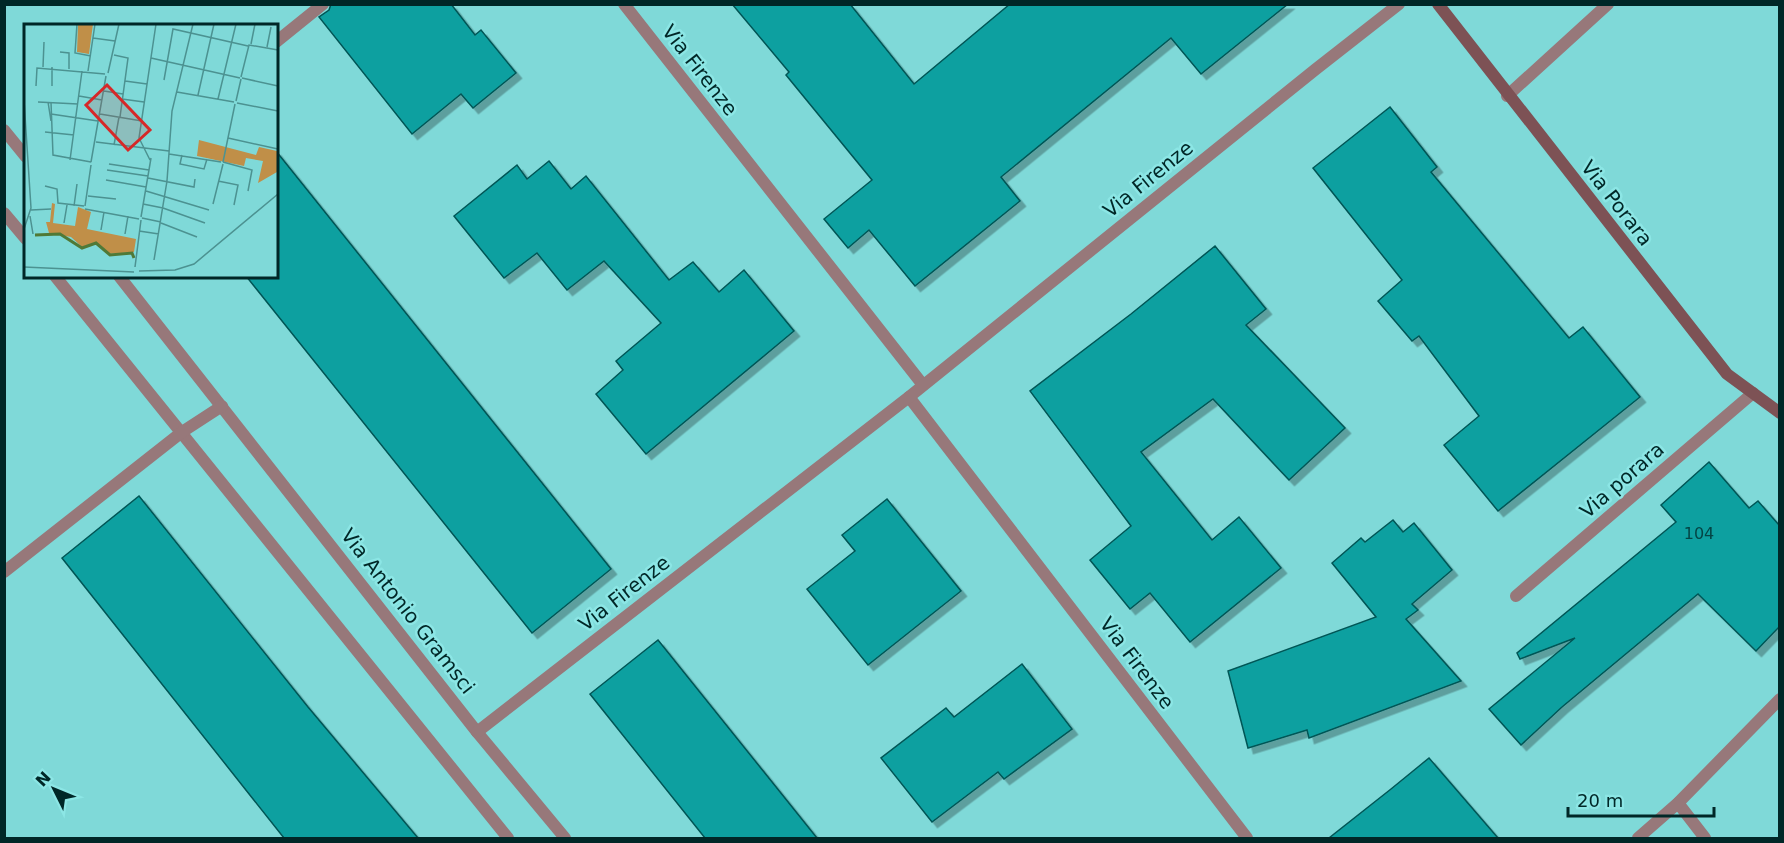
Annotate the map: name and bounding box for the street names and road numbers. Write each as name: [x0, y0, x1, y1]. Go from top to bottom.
street label: Via Firenze: [657, 20, 743, 120]
street label: Via Firenze: [1098, 136, 1198, 222]
street label: Via Porara: [1576, 155, 1658, 251]
street label: Via porara: [1575, 437, 1669, 523]
street label: Via Antonio Gramsci: [336, 524, 480, 698]
street label: Via Firenze: [574, 550, 674, 636]
street label: Via Firenze: [1095, 612, 1179, 714]

